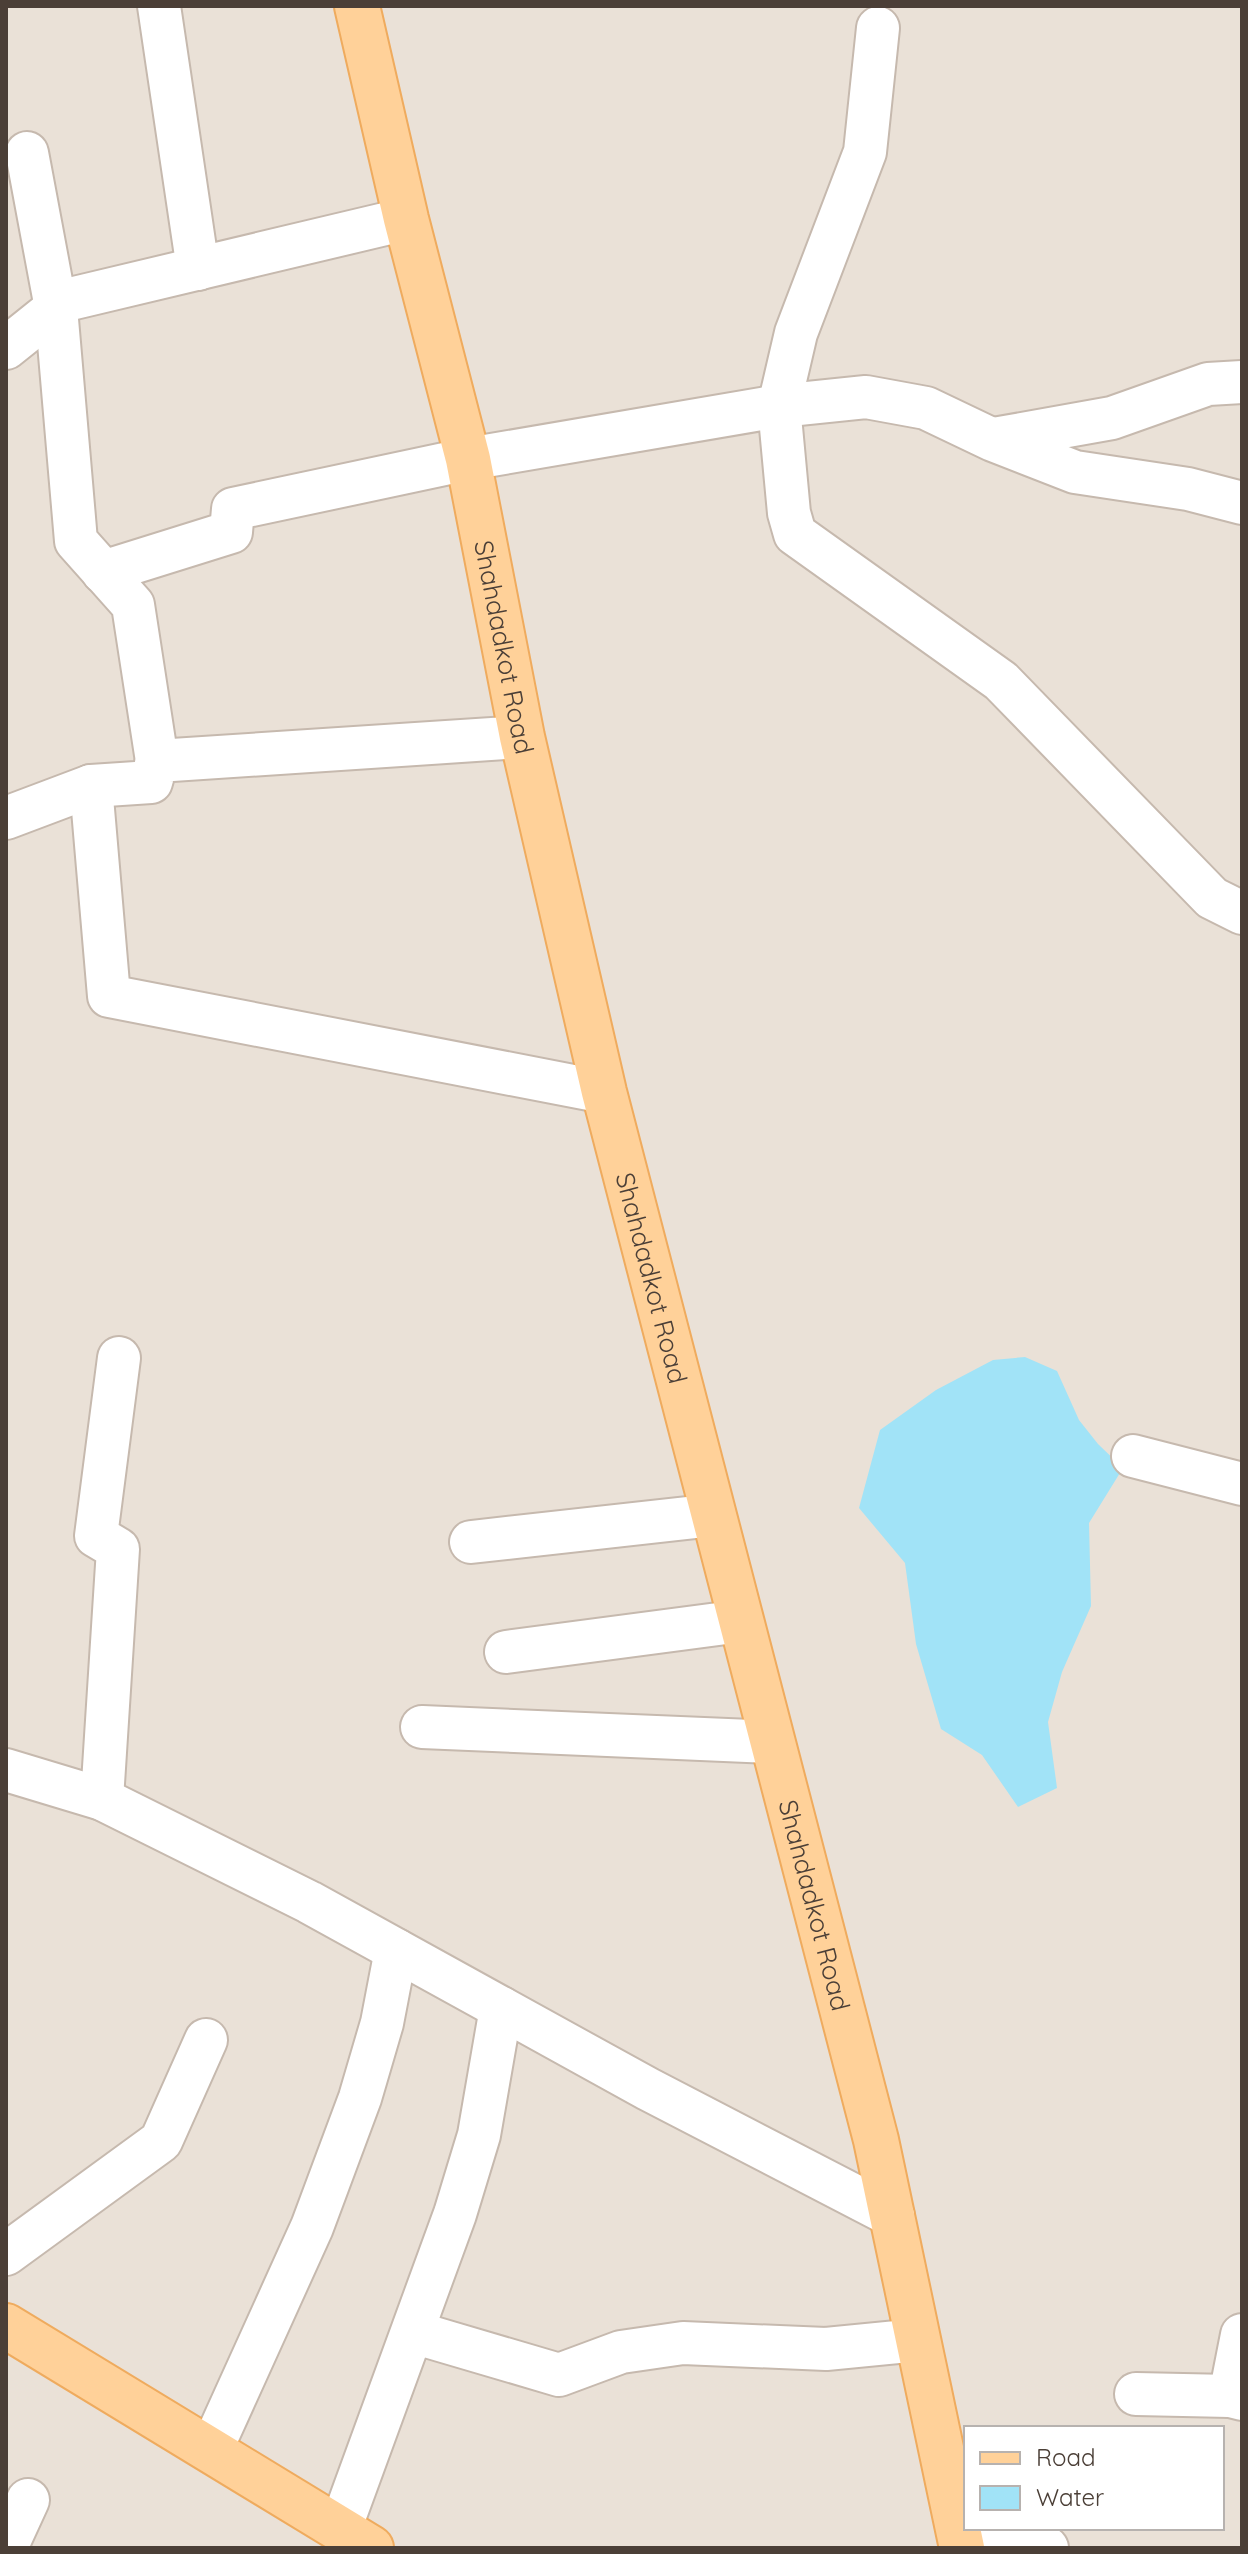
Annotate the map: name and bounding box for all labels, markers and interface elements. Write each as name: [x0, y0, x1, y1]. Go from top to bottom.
street label: Shahdadkot Road: [468, 537, 542, 757]
street label: Shahdadkot Road: [609, 1169, 695, 1387]
street label: Shahdadkot Road: [772, 1796, 858, 2014]
legend: [964, 2426, 1224, 2530]
text: Road: [1036, 2442, 1096, 2472]
text: Water: [1036, 2482, 1104, 2512]

